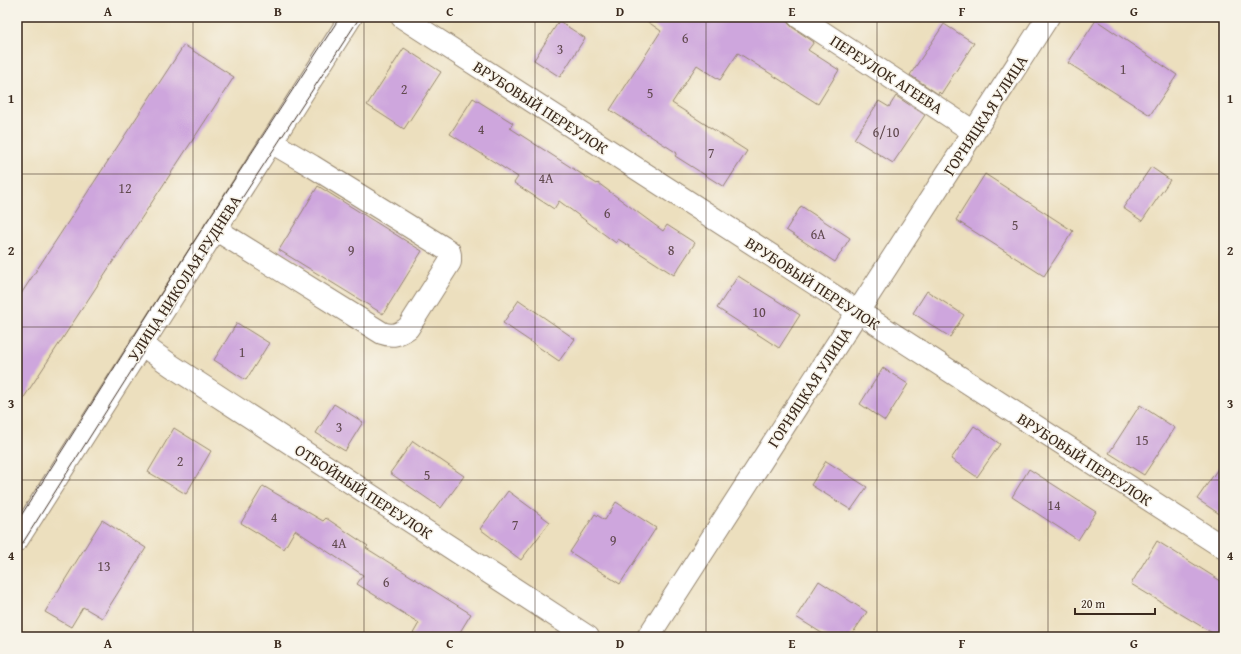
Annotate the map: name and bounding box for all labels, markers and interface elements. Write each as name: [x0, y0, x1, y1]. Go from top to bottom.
text: A: [104, 2, 113, 21]
text: B: [274, 2, 282, 21]
text: C: [446, 2, 454, 21]
text: D: [616, 2, 624, 21]
text: E: [789, 2, 796, 21]
text: F: [959, 2, 966, 21]
text: G: [1130, 2, 1138, 21]
house number: 6: [682, 28, 689, 48]
street label: ПЕРЕУЛОК АГЕЕВА: [826, 28, 949, 120]
house number: 3: [557, 39, 563, 59]
street label: ГОРНЯЦКАЯ УЛИЦА: [937, 50, 1033, 180]
street label: ВРУБОВЫЙ ПЕРЕУЛОК: [469, 54, 613, 160]
house number: 1: [1120, 59, 1126, 79]
house number: 2: [401, 79, 407, 99]
house number: 5: [647, 83, 653, 103]
text: 1: [8, 89, 14, 108]
text: 1: [1227, 89, 1233, 108]
house number: 4: [478, 119, 485, 139]
house number: 6/10: [873, 122, 900, 142]
house number: 7: [708, 143, 715, 163]
house number: 4А: [538, 168, 554, 188]
house number: 12: [118, 178, 132, 198]
street label: УЛИЦА НИКОЛАЯ РУДНЕВА: [121, 190, 247, 366]
house number: 6: [604, 203, 611, 223]
house number: 5: [1012, 215, 1018, 235]
house number: 6А: [810, 224, 826, 244]
street label: ВРУБОВЫЙ ПЕРЕУЛОК: [741, 230, 885, 336]
house number: 9: [348, 240, 355, 260]
house number: 8: [668, 240, 675, 260]
text: 2: [8, 241, 15, 260]
text: 2: [1227, 241, 1234, 260]
house number: 10: [752, 302, 766, 322]
street label: ГОРНЯЦКАЯ УЛИЦА: [761, 322, 857, 452]
house number: 1: [239, 342, 245, 362]
text: 3: [8, 394, 14, 413]
text: 3: [1227, 394, 1233, 413]
street label: ВРУБОВЫЙ ПЕРЕУЛОК: [1013, 406, 1157, 512]
house number: 3: [336, 417, 342, 437]
house number: 15: [1135, 430, 1149, 450]
street label: ОТБОЙНЫЙ ПЕРЕУЛОК: [290, 437, 438, 545]
house number: 2: [177, 451, 183, 471]
house number: 5: [424, 465, 430, 485]
house number: 14: [1047, 495, 1061, 515]
house number: 4: [271, 507, 278, 527]
house number: 7: [512, 515, 519, 535]
house number: 9: [610, 530, 617, 550]
house number: 4А: [331, 533, 347, 553]
text: 4: [8, 546, 15, 565]
text: 4: [1227, 546, 1234, 565]
house number: 13: [97, 556, 111, 576]
house number: 6: [383, 572, 390, 592]
scale bar: [1075, 590, 1155, 616]
text: 20 m: [1081, 595, 1105, 612]
text: A: [104, 634, 113, 653]
text: B: [274, 634, 282, 653]
text: C: [446, 634, 454, 653]
text: D: [616, 634, 624, 653]
text: E: [789, 634, 796, 653]
text: F: [959, 634, 966, 653]
text: G: [1130, 634, 1138, 653]

